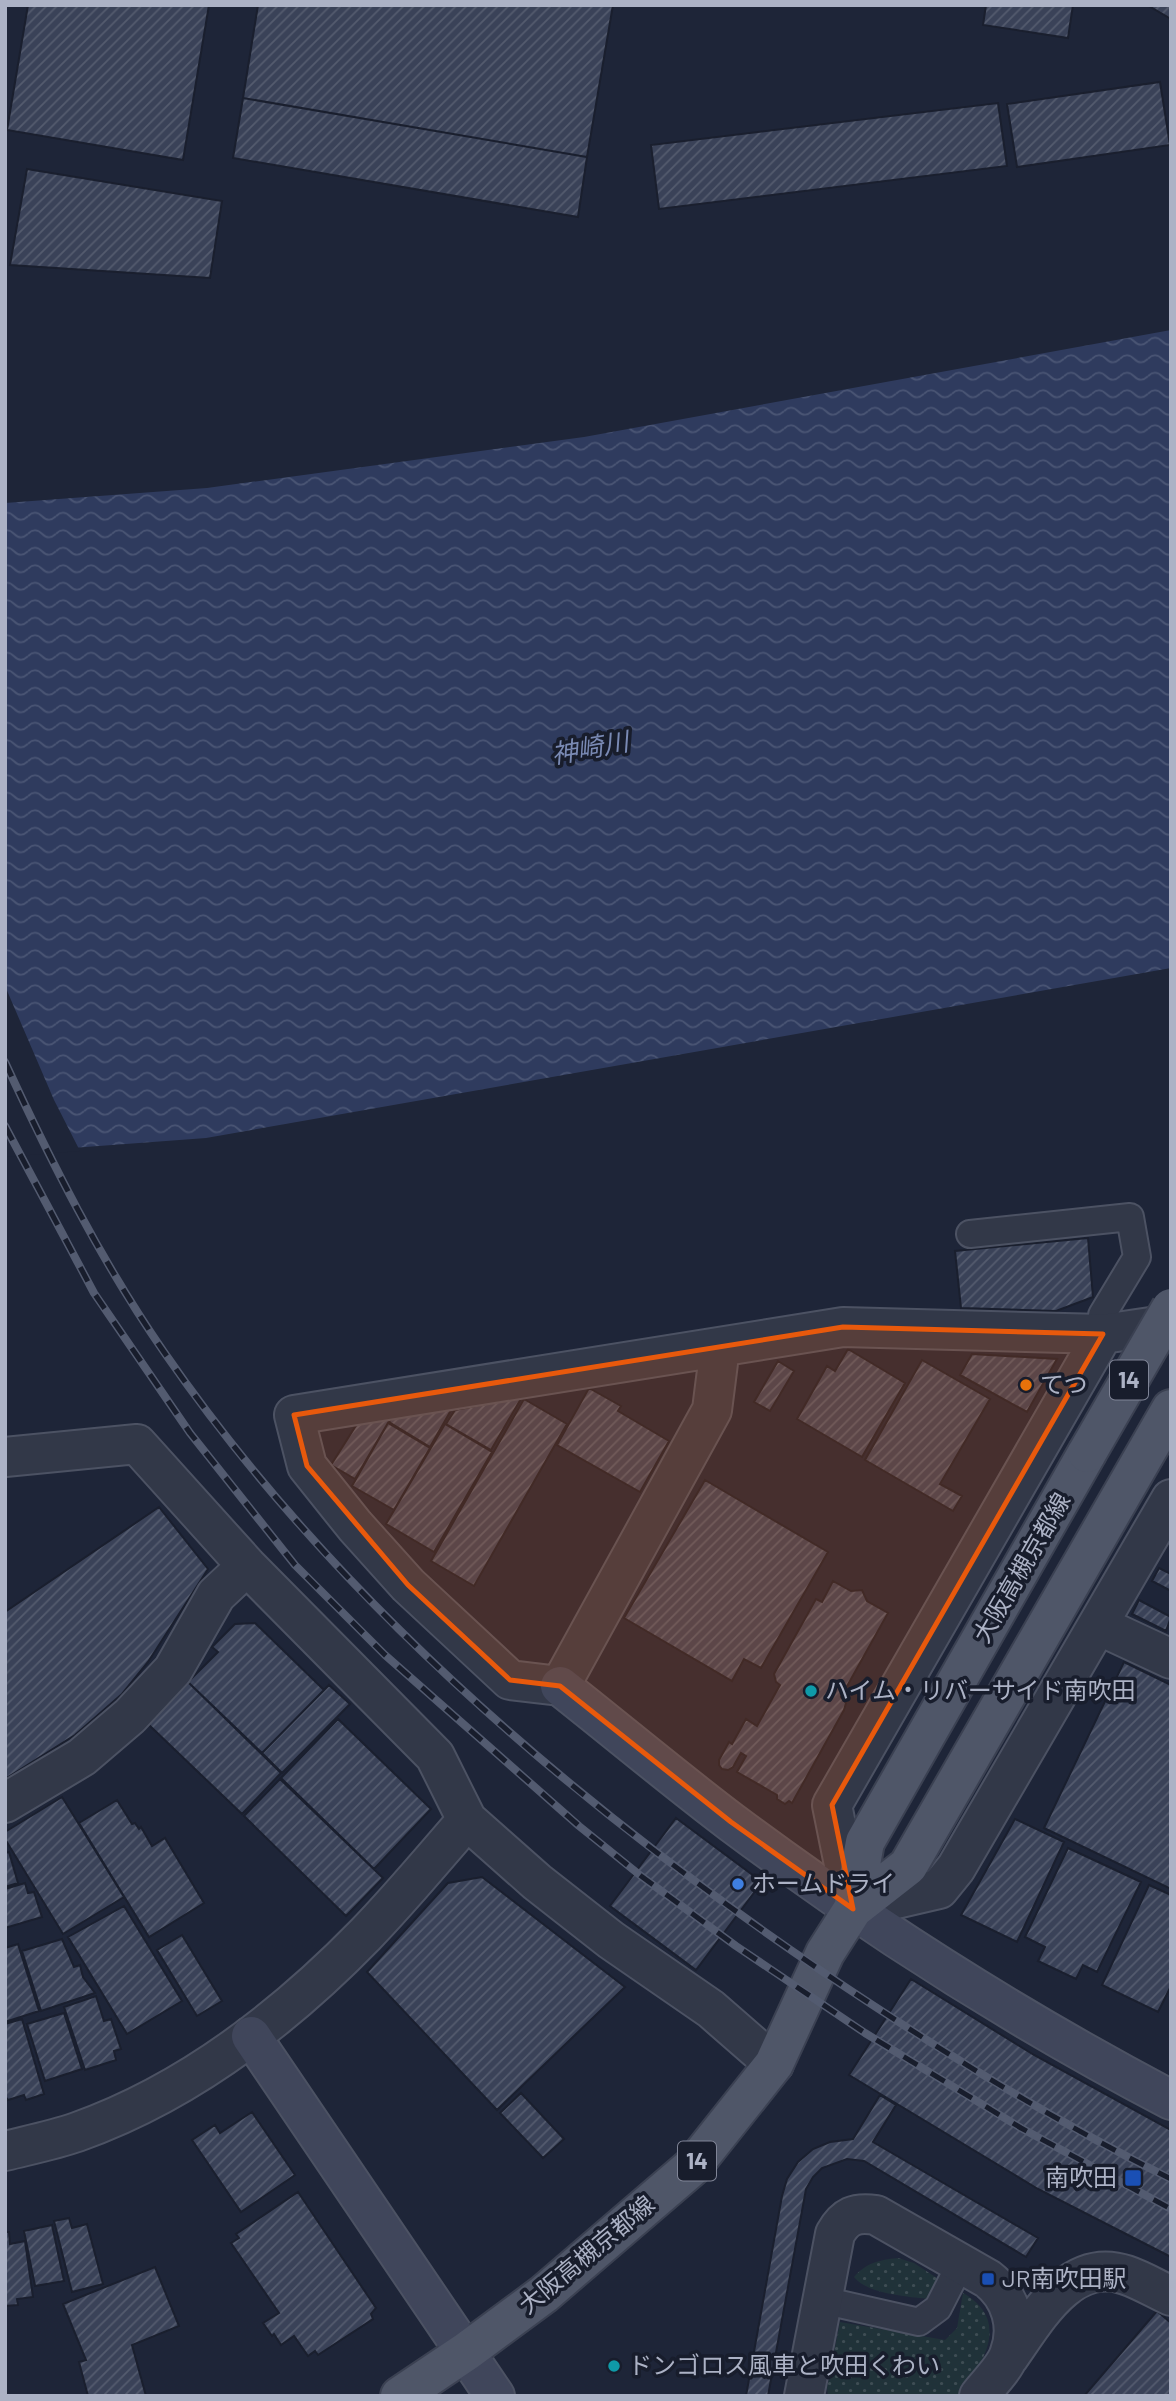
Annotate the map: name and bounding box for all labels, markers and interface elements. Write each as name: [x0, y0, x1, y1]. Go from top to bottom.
water label: 神崎川: [549, 724, 634, 769]
road number: 14: [1110, 1360, 1148, 1400]
place label: てつ: [1040, 1369, 1088, 1398]
marker: てつ: [1018, 1377, 1034, 1393]
street label: 大阪高槻京都線: [966, 1487, 1075, 1647]
place label: ハイム・リバーサイド南吹田: [825, 1675, 1136, 1704]
marker: ハイム・リバーサイド南吹田: [803, 1683, 819, 1699]
place label: ホームドライ: [752, 1868, 895, 1897]
marker: ホームドライ: [730, 1876, 746, 1892]
road number: 14: [678, 2142, 716, 2180]
place label: 南吹田: [1045, 2162, 1117, 2191]
marker: 南吹田: [1123, 2168, 1143, 2188]
street label: 大阪高槻京都線: [512, 2189, 660, 2319]
place label: JR南吹田駅: [1002, 2263, 1127, 2292]
marker: JR南吹田駅: [980, 2271, 996, 2287]
place label: ドンゴロス風車と吹田くわい: [628, 2350, 940, 2379]
marker: ドンゴロス風車と吹田くわい: [606, 2358, 622, 2374]

